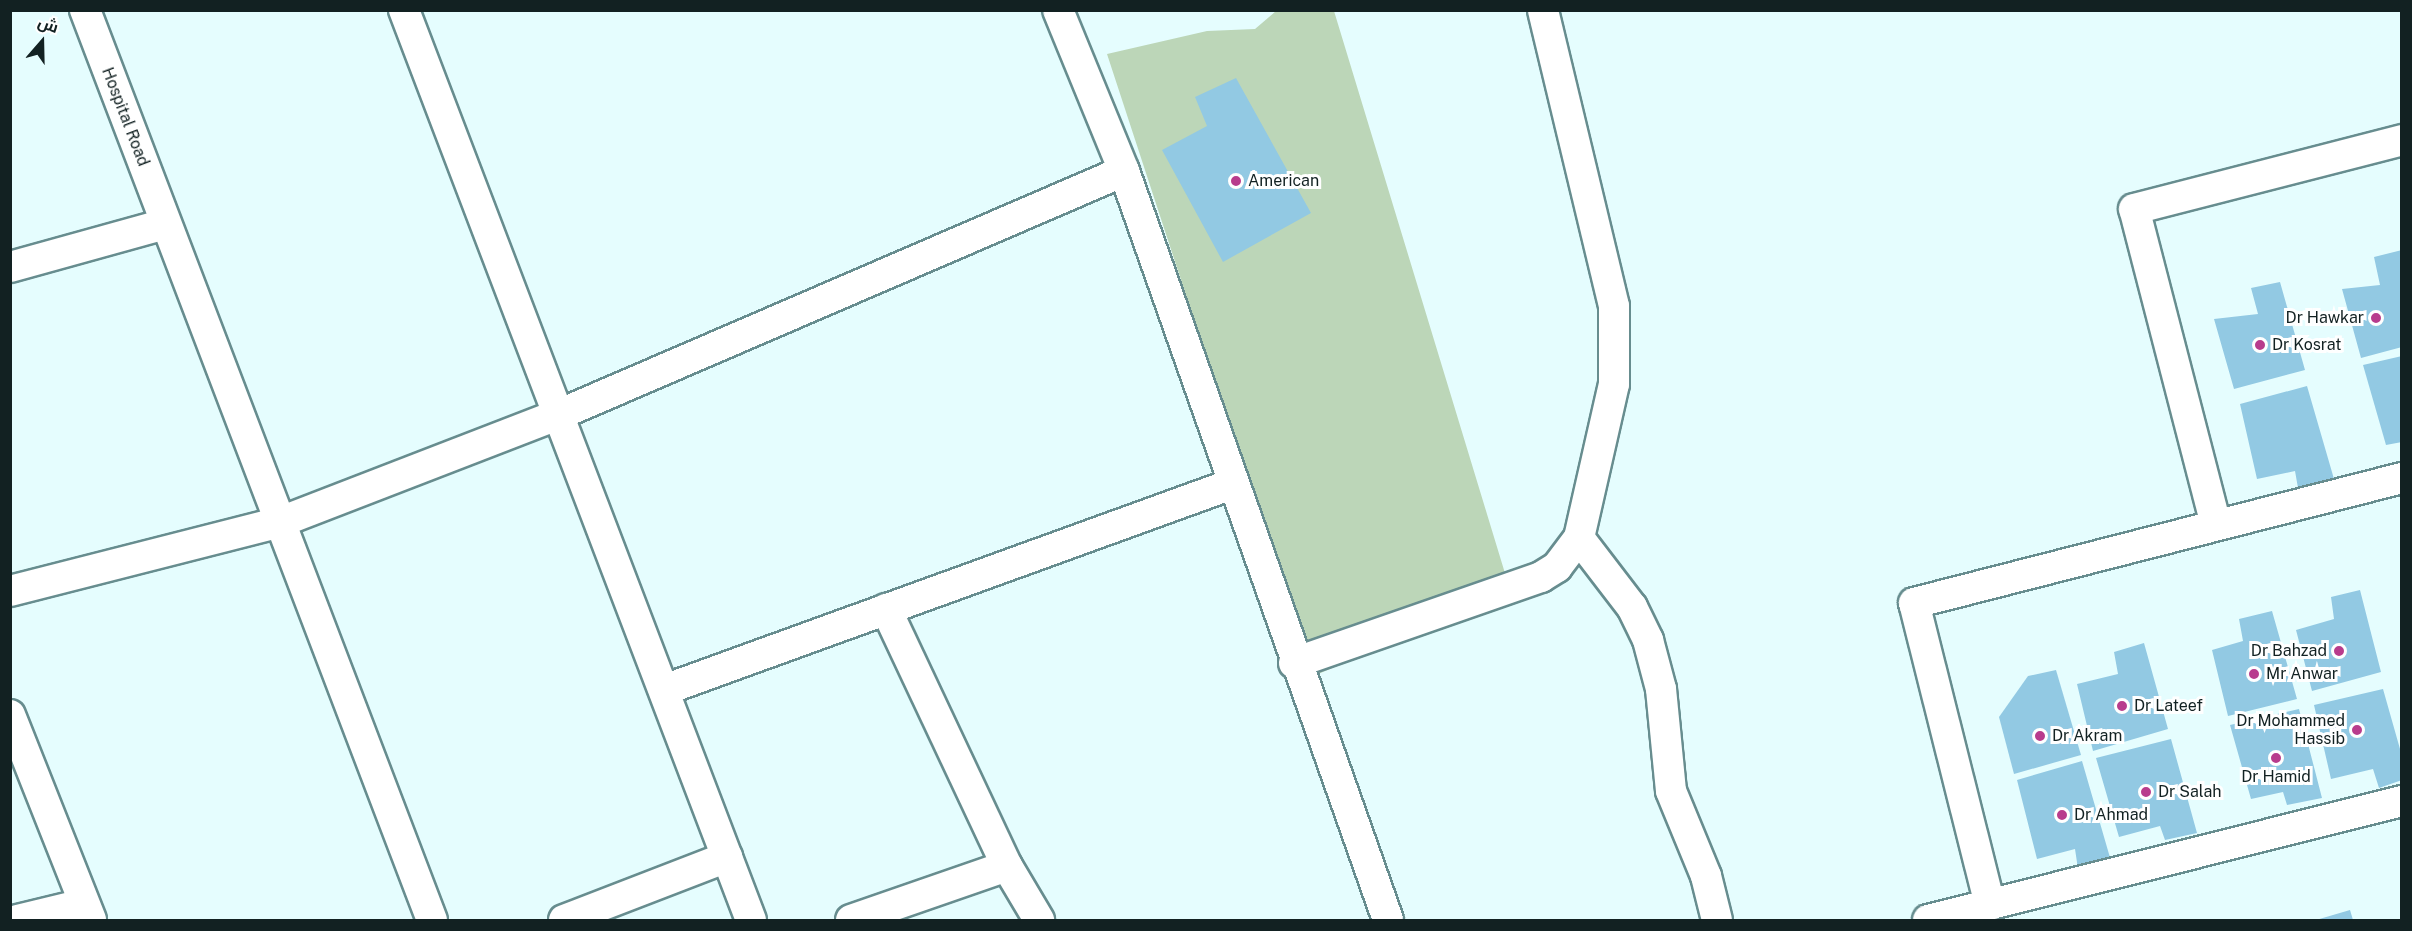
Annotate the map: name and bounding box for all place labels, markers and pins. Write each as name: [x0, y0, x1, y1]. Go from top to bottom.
place label: American: [1248, 171, 1319, 191]
marker: American: [1229, 174, 1243, 188]
place label: Dr Hawkar: [2286, 308, 2364, 328]
marker: Dr Hawkar: [2369, 311, 2383, 325]
place label: Dr Kosrat: [2272, 335, 2341, 355]
marker: Dr Kosrat: [2253, 338, 2267, 352]
place label: Dr Bahzad: [2251, 641, 2327, 661]
marker: Dr Bahzad: [2332, 644, 2346, 658]
place label: Mr Anwar: [2266, 664, 2338, 684]
marker: Mr Anwar: [2247, 667, 2261, 681]
place label: Dr Lateef: [2134, 696, 2203, 716]
marker: Dr Lateef: [2115, 699, 2129, 713]
place label: Dr Mohammed Hassib: [2236, 711, 2345, 749]
marker: Dr Mohammed Hassib: [2350, 723, 2364, 737]
place label: Dr Akram: [2052, 726, 2122, 746]
marker: Dr Akram: [2033, 729, 2047, 743]
marker: Dr Hamid: [2269, 751, 2283, 765]
place label: Dr Hamid: [2241, 767, 2311, 787]
place label: Dr Salah: [2158, 782, 2222, 802]
marker: Dr Salah: [2139, 785, 2153, 799]
place label: Dr Ahmad: [2074, 805, 2148, 825]
marker: Dr Ahmad: [2055, 808, 2069, 822]

